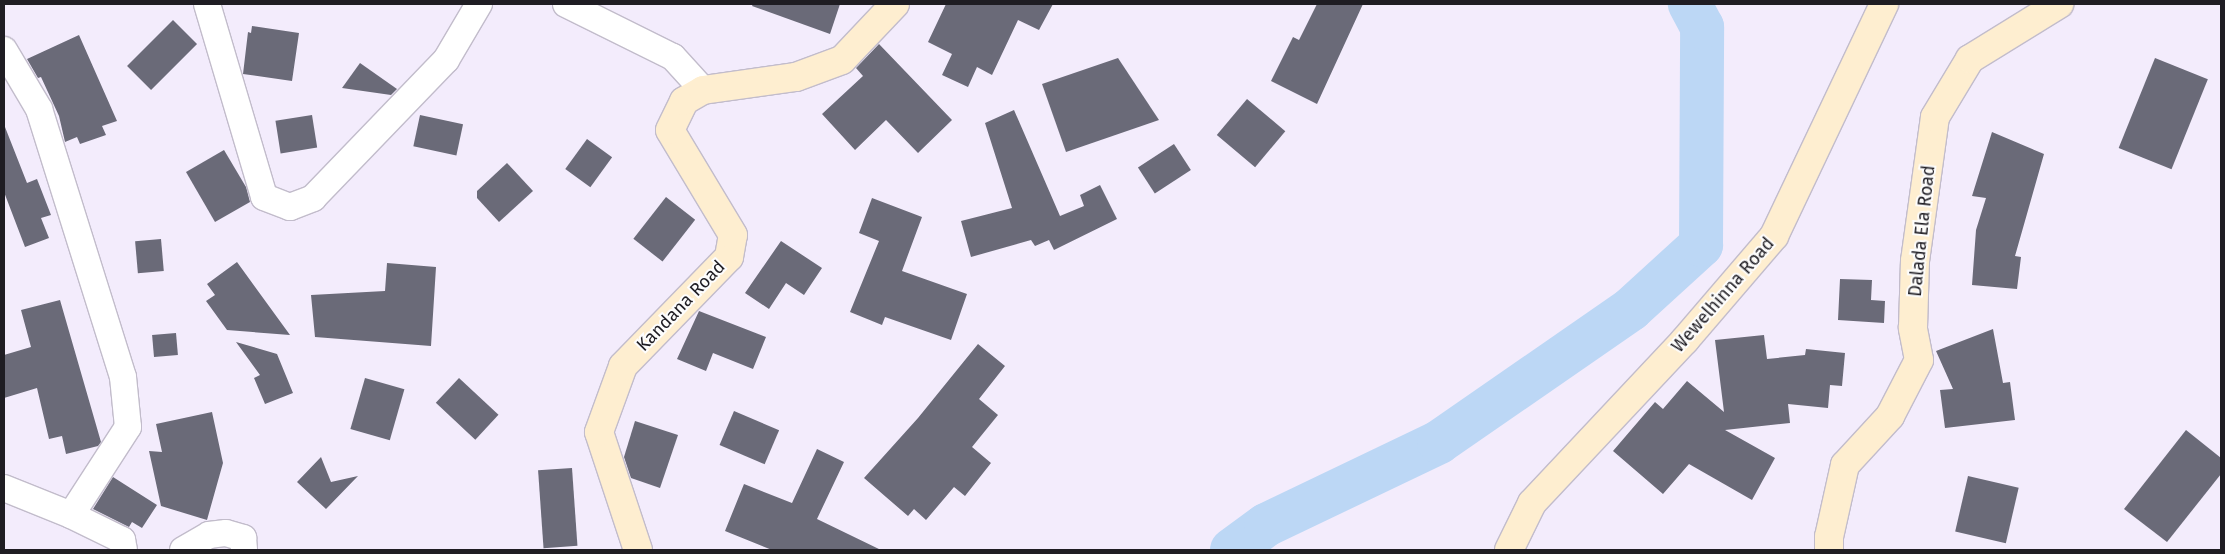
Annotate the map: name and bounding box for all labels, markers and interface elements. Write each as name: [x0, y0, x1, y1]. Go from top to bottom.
street label: Dalada Ela Road: [1904, 164, 1940, 298]
street label: Wewelhinna Road: [1667, 233, 1779, 357]
street label: Kandana Road: [632, 256, 730, 356]

